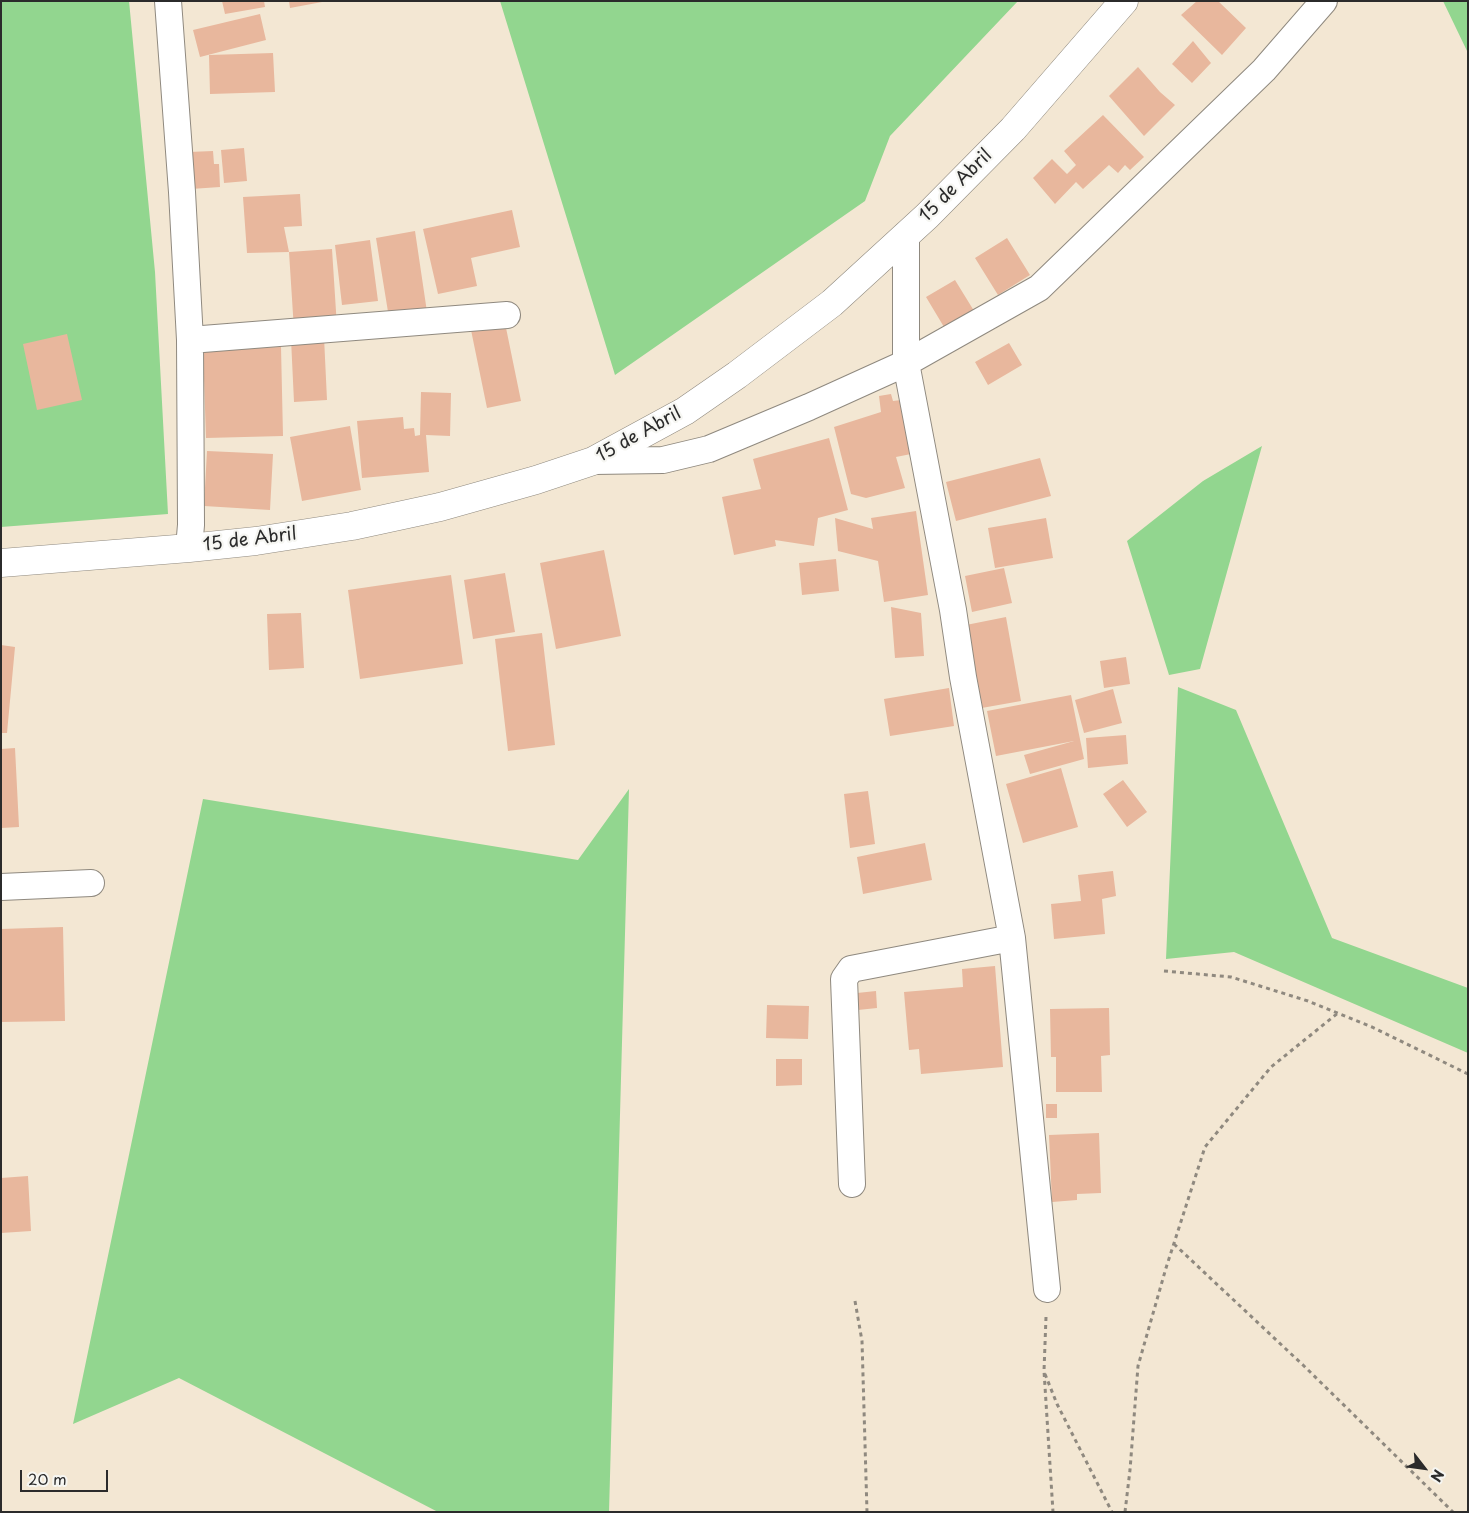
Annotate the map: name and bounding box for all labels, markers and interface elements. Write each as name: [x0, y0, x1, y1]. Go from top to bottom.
street label: 15 de Abril: [915, 145, 997, 227]
street label: 15 de Abril: [593, 403, 685, 467]
street label: 15 de Abril: [202, 524, 298, 556]
north arrow: [1399, 1443, 1449, 1493]
scale bar: [22, 1460, 110, 1492]
text: N: [1426, 1466, 1449, 1486]
text: 20 m: [28, 1467, 67, 1490]

